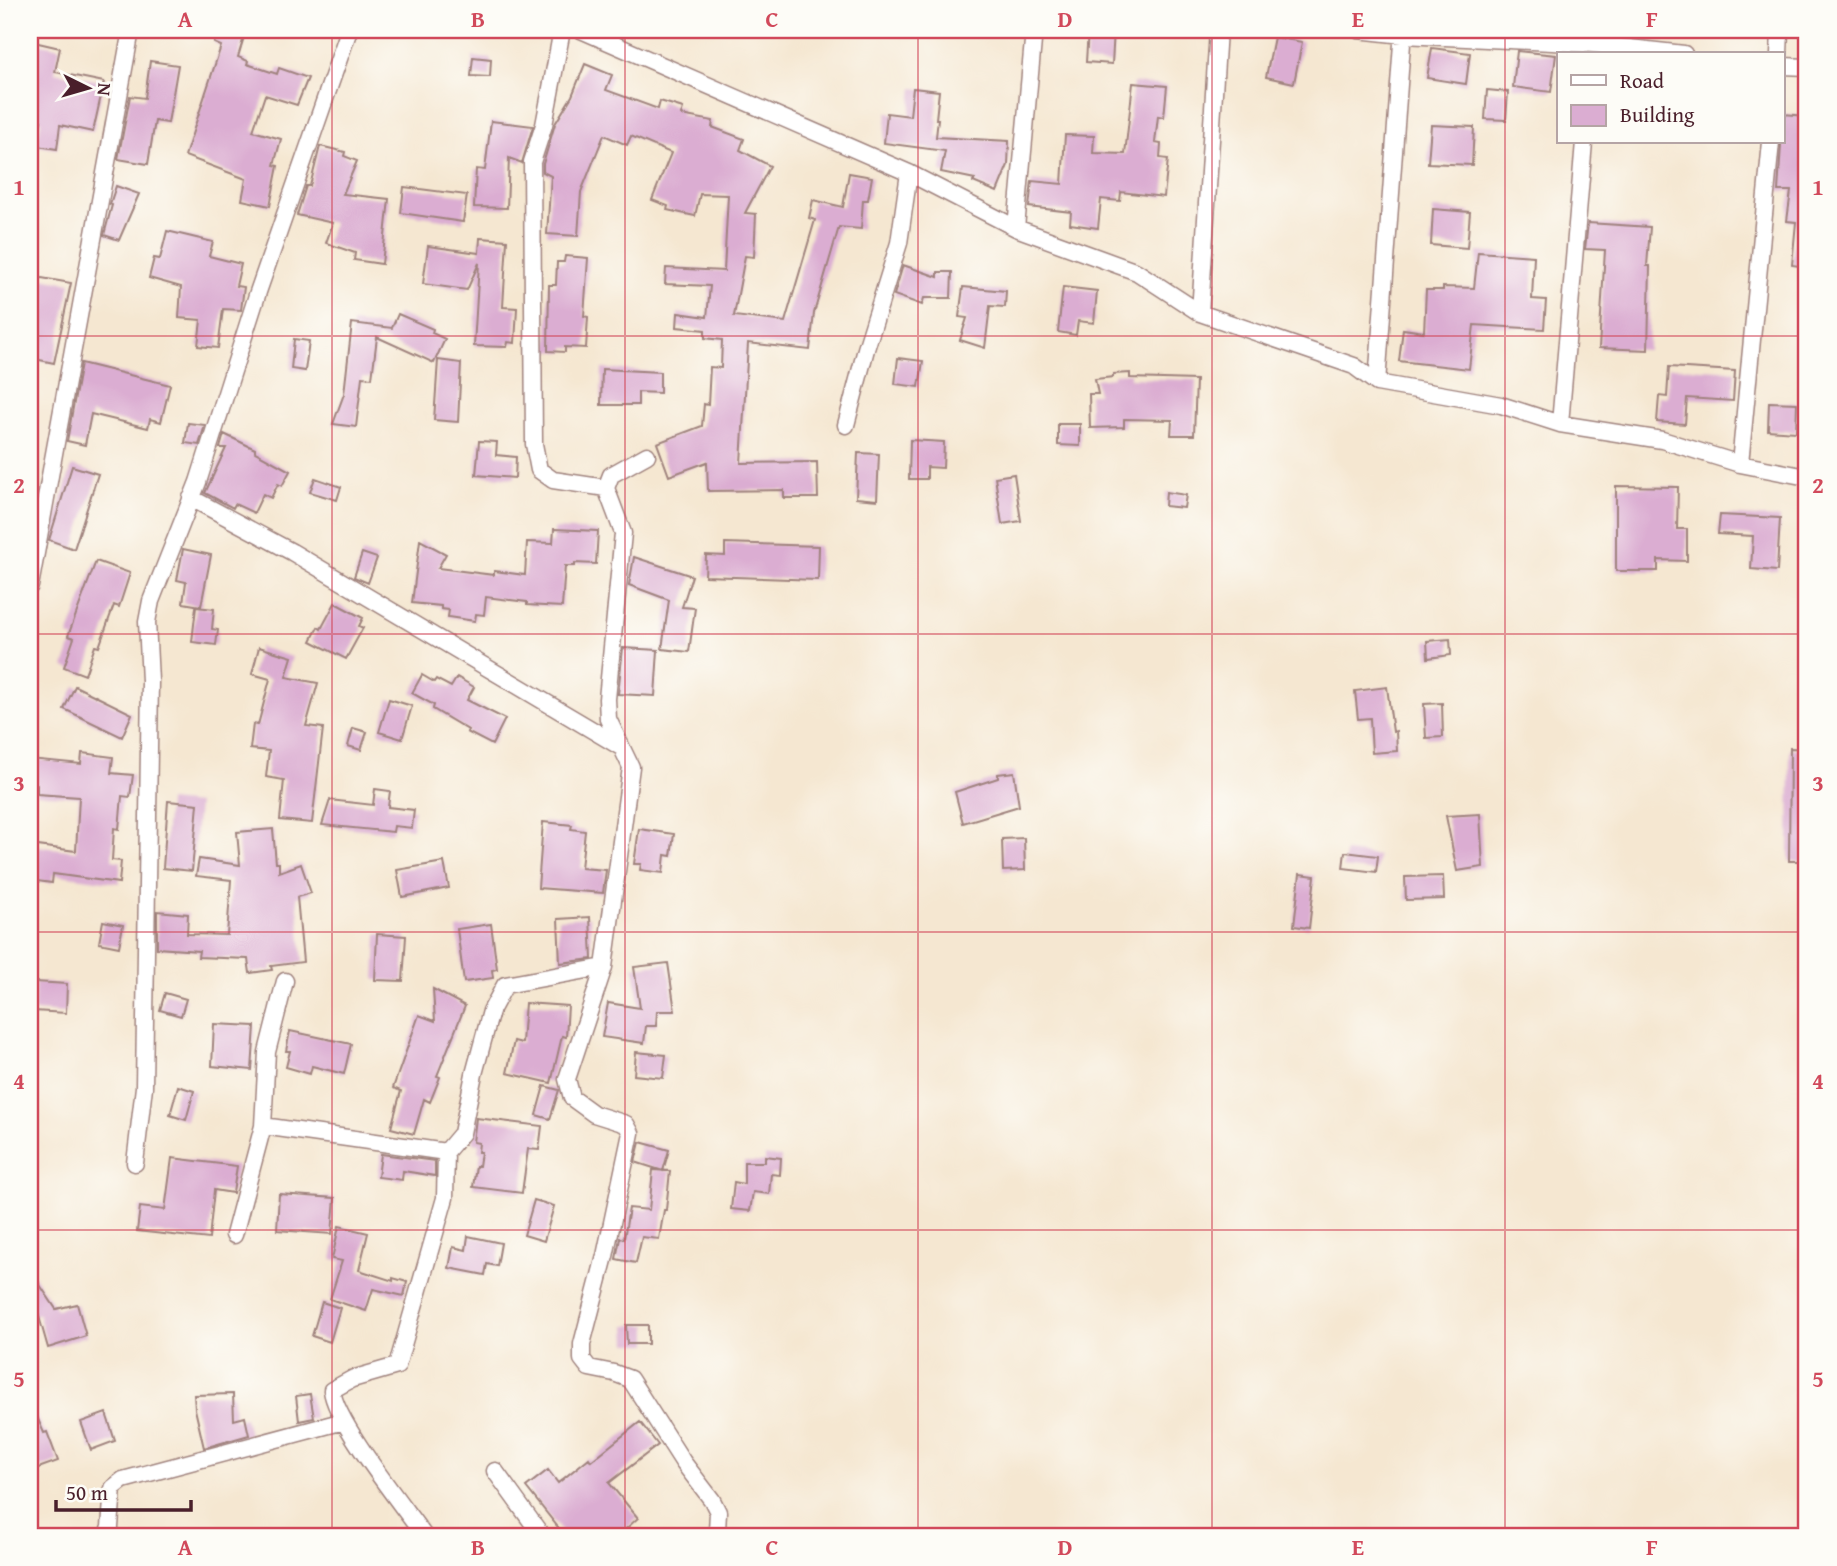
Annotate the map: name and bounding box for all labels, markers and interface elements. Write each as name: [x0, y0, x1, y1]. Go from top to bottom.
text: A: [178, 2, 193, 35]
text: B: [471, 2, 485, 35]
text: C: [765, 2, 779, 35]
text: D: [1058, 2, 1073, 35]
text: E: [1352, 2, 1364, 35]
text: F: [1646, 2, 1658, 35]
north arrow: [52, 52, 122, 122]
legend: [1557, 52, 1784, 144]
text: Road: [1620, 65, 1665, 96]
text: N: [90, 82, 119, 97]
text: Building: [1620, 99, 1695, 130]
text: 1: [13, 170, 25, 203]
text: 1: [1812, 170, 1824, 203]
text: 2: [13, 468, 25, 501]
text: 2: [1812, 468, 1824, 501]
text: 3: [13, 766, 25, 799]
text: 3: [1812, 766, 1824, 799]
text: 4: [13, 1064, 25, 1097]
text: 4: [1812, 1064, 1824, 1097]
text: 5: [13, 1362, 25, 1395]
text: 5: [1812, 1362, 1824, 1395]
scale bar: [56, 1468, 191, 1512]
text: 50 m: [66, 1477, 108, 1508]
text: A: [178, 1530, 193, 1563]
text: B: [471, 1530, 485, 1563]
text: C: [765, 1530, 779, 1563]
text: D: [1058, 1530, 1073, 1563]
text: E: [1352, 1530, 1364, 1563]
text: F: [1646, 1530, 1658, 1563]

